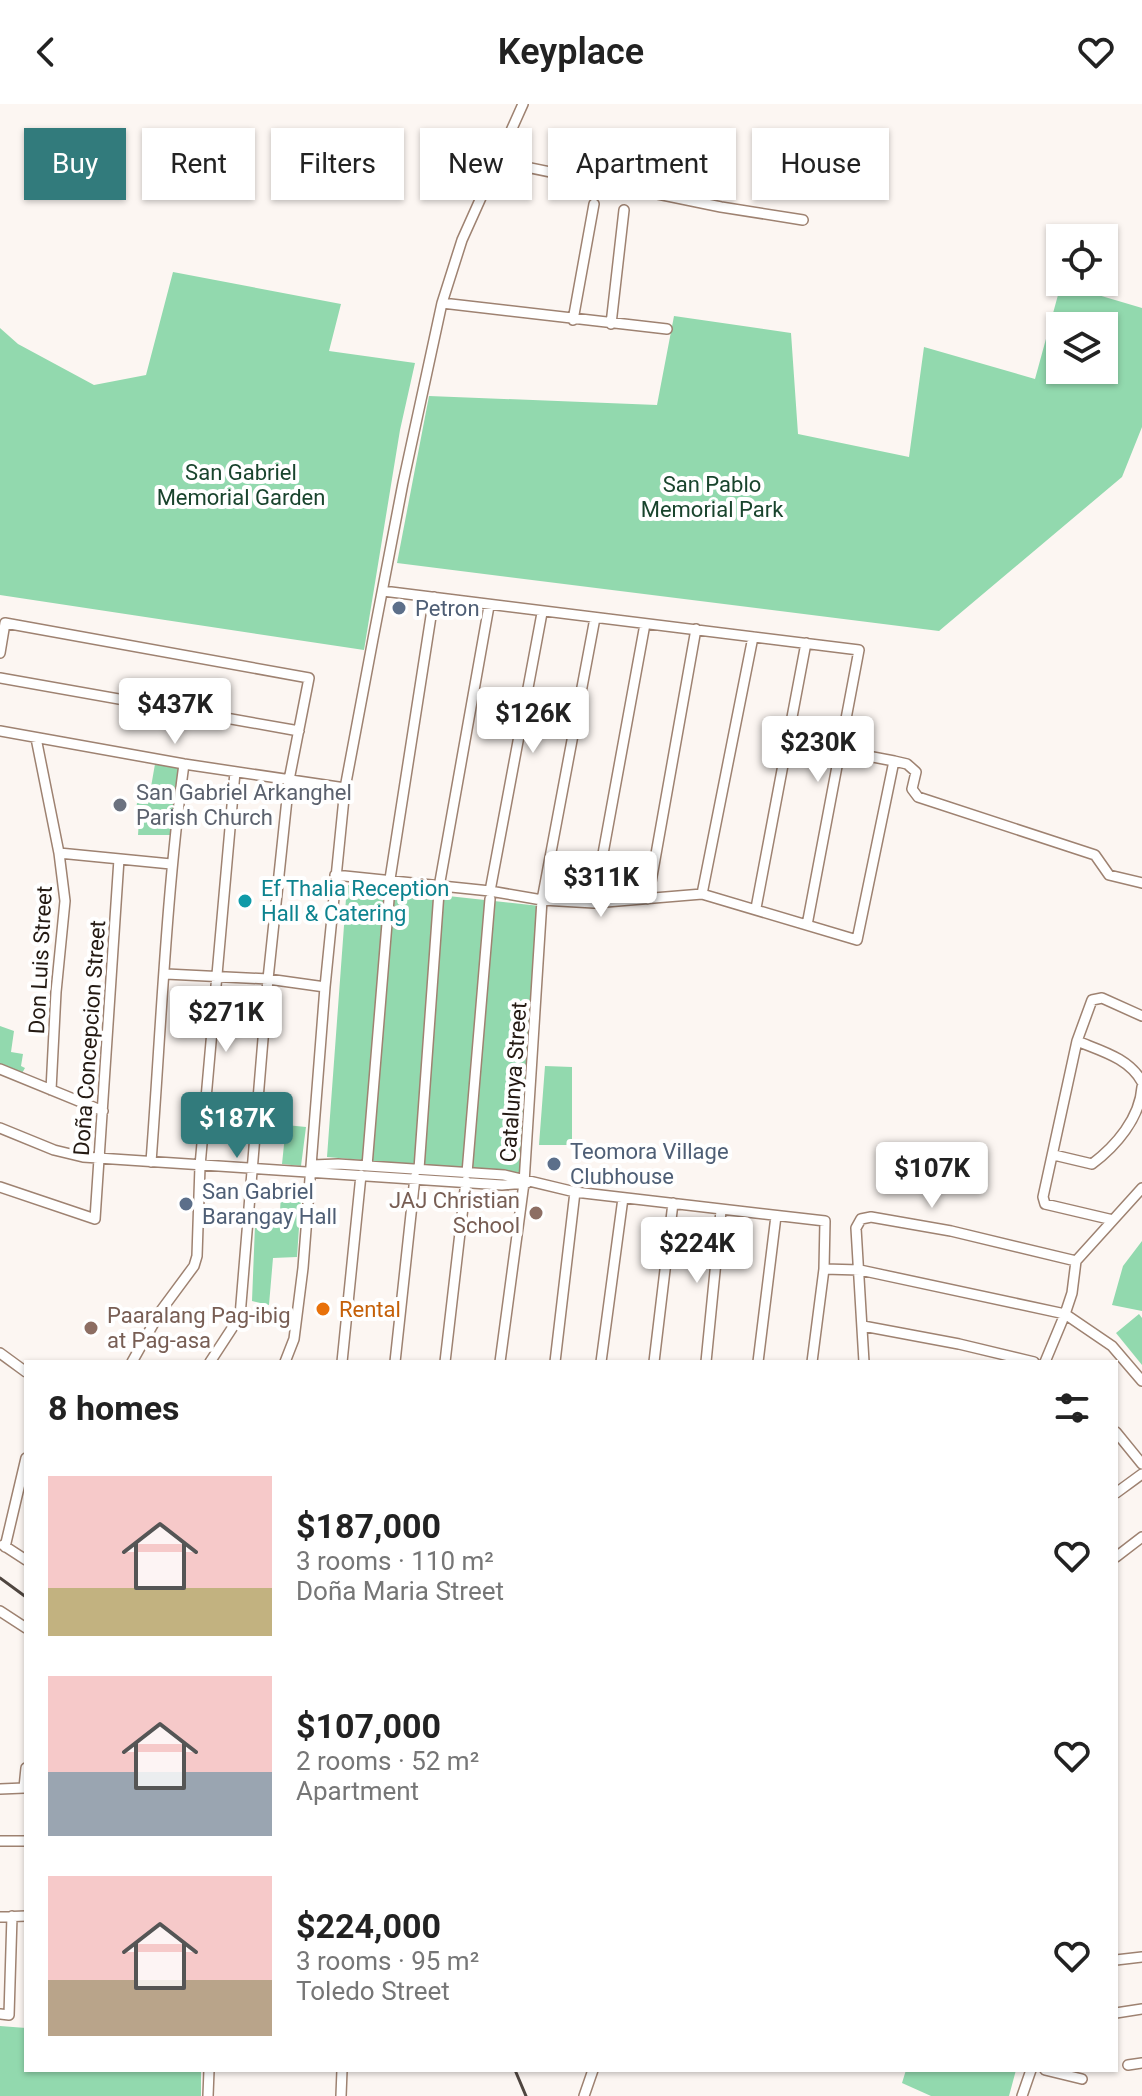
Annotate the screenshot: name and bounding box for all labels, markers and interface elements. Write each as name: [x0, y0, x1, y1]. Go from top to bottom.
icon: back: [24, 30, 68, 74]
icon: heart: [1074, 30, 1118, 74]
text: Keyplace: [498, 31, 644, 73]
chip: Buy: [24, 128, 126, 200]
chip: Rent: [142, 128, 255, 200]
chip: Filters: [271, 128, 404, 200]
chip: New: [420, 128, 532, 200]
chip: Apartment: [548, 128, 736, 200]
chip: House: [752, 128, 889, 200]
map controls: [1046, 224, 1118, 384]
button: locate: [1046, 224, 1118, 296]
button: layers: [1046, 312, 1118, 384]
park label: San Gabriel Memorial Garden: [157, 460, 325, 510]
park label: San Pablo Memorial Park: [641, 472, 784, 522]
place label: Petron: [415, 596, 480, 621]
marker: Petron: [390, 599, 408, 617]
pin: $437K: [119, 678, 231, 746]
pin: $126K: [477, 687, 589, 755]
text: $437K: [137, 689, 213, 719]
text: $126K: [495, 698, 571, 728]
pin: $230K: [762, 716, 874, 784]
text: $230K: [780, 727, 856, 757]
place label: San Gabriel Arkanghel Parish Church: [136, 780, 352, 830]
marker: San Gabriel Arkanghel Parish Church: [111, 796, 129, 814]
pin: $311K: [545, 851, 657, 919]
text: $311K: [563, 862, 639, 892]
place label: Ef Thalia Reception Hall & Catering: [261, 876, 449, 926]
street label: Don Luis Street: [24, 885, 57, 1035]
marker: Ef Thalia Reception Hall & Catering: [236, 892, 254, 910]
street label: Doña Concepcion Street: [69, 919, 110, 1157]
pin: $271K: [170, 986, 282, 1054]
text: $271K: [188, 997, 264, 1027]
street label: Catalunya Street: [495, 1001, 532, 1163]
pin: $187K: [181, 1092, 293, 1160]
text: $187K: [199, 1103, 275, 1133]
place label: Teomora Village Clubhouse: [570, 1139, 729, 1189]
pin: $107K: [876, 1142, 988, 1210]
text: $107K: [894, 1153, 970, 1183]
marker: Teomora Village Clubhouse: [545, 1155, 563, 1173]
place label: San Gabriel Barangay Hall: [202, 1179, 337, 1229]
place label: JAJ Christian School: [389, 1188, 520, 1238]
marker: San Gabriel Barangay Hall: [177, 1195, 195, 1213]
marker: JAJ Christian School: [527, 1204, 545, 1222]
pin: $224K: [641, 1217, 753, 1285]
text: $224K: [659, 1228, 735, 1258]
place label: Rental: [339, 1297, 401, 1322]
marker: Rental: [314, 1300, 332, 1318]
place label: Paaralang Pag-ibig at Pag-asa: [107, 1303, 291, 1353]
marker: Paaralang Pag-ibig at Pag-asa: [82, 1319, 100, 1337]
icon: filters: [1050, 1386, 1094, 1430]
text: 8 homes: [48, 1388, 179, 1428]
text: $187,000: [296, 1506, 441, 1546]
icon: home: [112, 1508, 208, 1604]
icon: heart: [1050, 1534, 1094, 1578]
text: 3 rooms · 110 m²: [296, 1546, 494, 1576]
text: Doña Maria Street: [296, 1576, 504, 1606]
text: $107,000: [296, 1706, 441, 1746]
icon: home: [112, 1708, 208, 1804]
icon: heart: [1050, 1734, 1094, 1778]
text: 2 rooms · 52 m²: [296, 1746, 479, 1776]
text: Apartment: [296, 1776, 419, 1806]
text: $224,000: [296, 1906, 441, 1946]
icon: home: [112, 1908, 208, 2004]
icon: heart: [1050, 1934, 1094, 1978]
text: 3 rooms · 95 m²: [296, 1946, 479, 1976]
text: Toledo Street: [296, 1976, 450, 2006]

